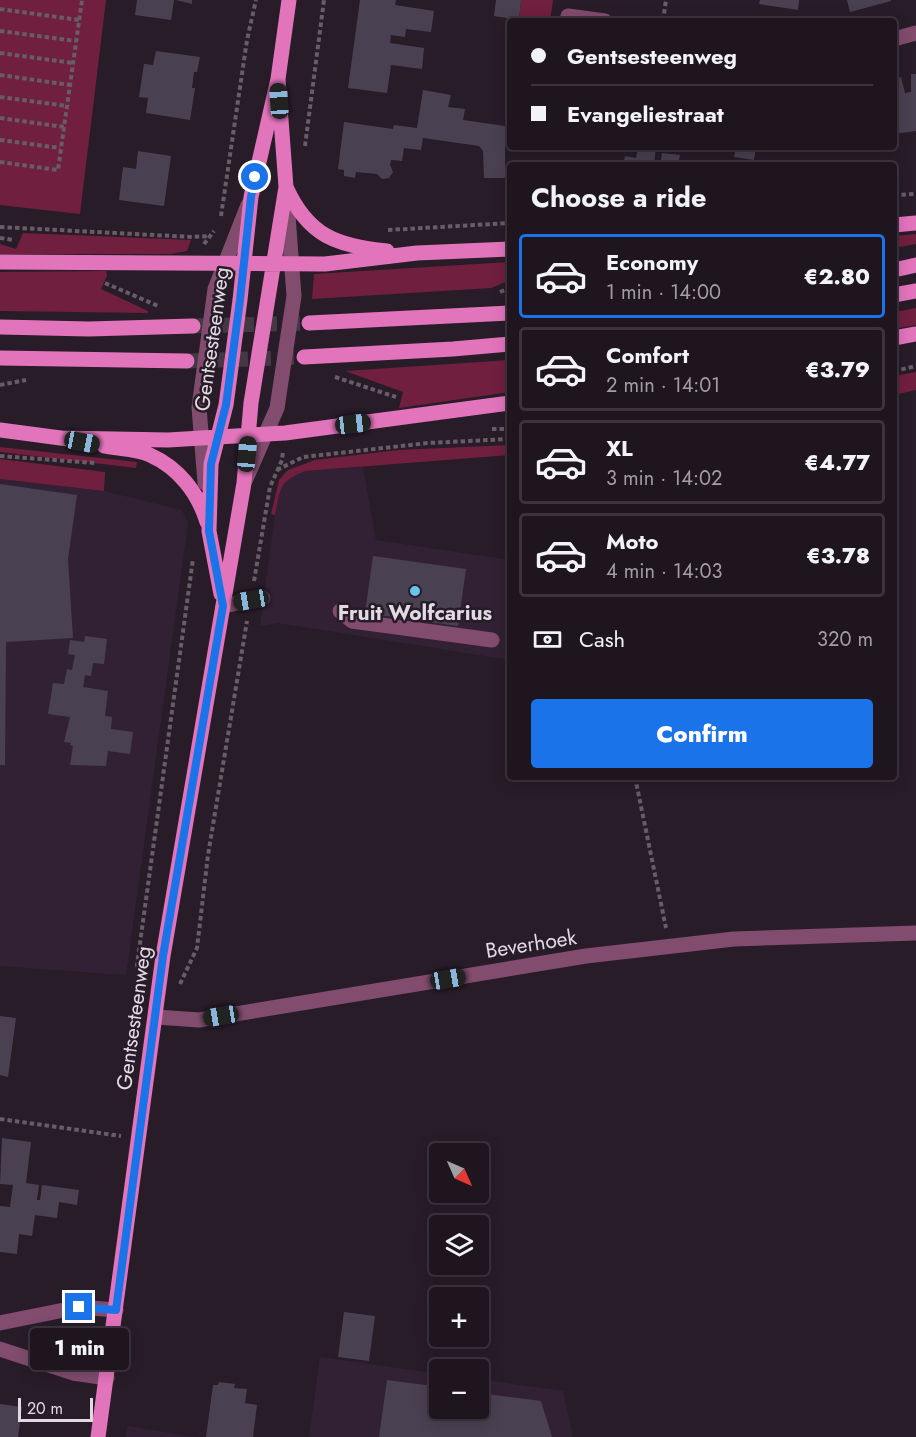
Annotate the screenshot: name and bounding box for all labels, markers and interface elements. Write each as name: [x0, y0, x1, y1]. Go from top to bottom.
text: Gentsesteenweg: [567, 40, 737, 72]
car: [269, 82, 289, 120]
text: Evangeliestraat: [567, 98, 724, 130]
route start: [241, 163, 268, 190]
text: Choose a ride: [531, 178, 706, 217]
text: Economy: [606, 246, 698, 278]
icon: car: [534, 249, 588, 303]
text: €2.80: [804, 260, 870, 292]
street label: Gentsesteenweg: [187, 265, 237, 413]
text: 1 min · 14:00: [606, 278, 721, 307]
text: Comfort: [606, 339, 689, 371]
icon: car: [534, 342, 588, 396]
text: €3.79: [805, 353, 870, 385]
text: 2 min · 14:01: [606, 371, 720, 400]
car: [334, 413, 372, 435]
car: [63, 430, 101, 454]
text: XL: [606, 432, 633, 464]
car: [236, 435, 258, 473]
icon: car: [534, 435, 588, 489]
text: €4.77: [804, 446, 870, 478]
text: 3 min · 14:02: [606, 464, 722, 493]
text: Moto: [606, 525, 659, 557]
icon: car: [534, 528, 588, 582]
text: €3.78: [806, 539, 870, 571]
text: 4 min · 14:03: [606, 557, 723, 586]
marker: Fruit Wolfcarius: [408, 584, 422, 598]
car: [232, 588, 270, 612]
place label: Fruit Wolfcarius: [338, 598, 493, 628]
icon: cash: [531, 623, 564, 656]
text: Cash: [579, 623, 625, 655]
text: 320 m: [817, 625, 873, 654]
button: Confirm: [531, 699, 873, 768]
street label: Beverhoek: [483, 922, 579, 966]
street label: Gentsesteenweg: [109, 944, 159, 1092]
car: [429, 967, 467, 991]
car: [202, 1004, 240, 1028]
north arrow: [429, 1143, 489, 1203]
map controls: [429, 1143, 489, 1419]
button: layers: [429, 1215, 489, 1275]
button: +: [429, 1287, 489, 1347]
route end: [65, 1293, 92, 1320]
callout: 1 min: [29, 1328, 128, 1370]
text: 1 min: [54, 1334, 105, 1363]
button: −: [429, 1359, 489, 1419]
scale bar: [18, 1395, 93, 1422]
text: 20 m: [27, 1397, 63, 1420]

